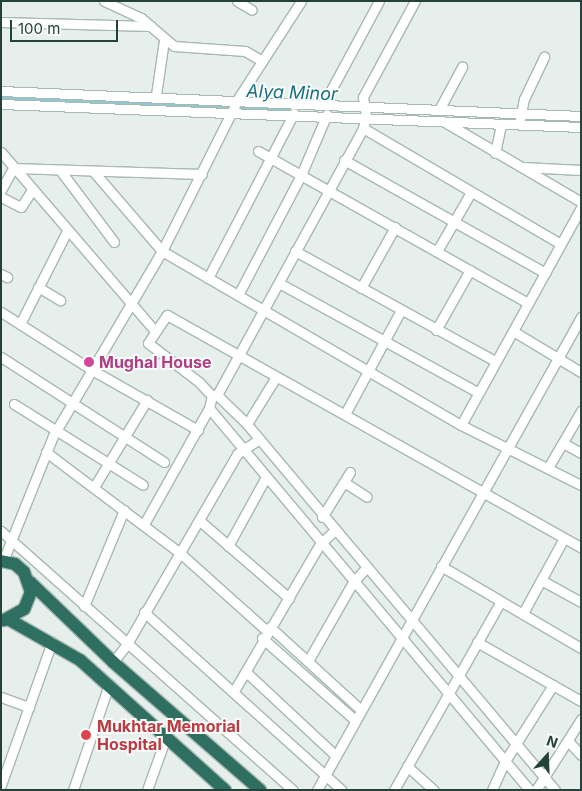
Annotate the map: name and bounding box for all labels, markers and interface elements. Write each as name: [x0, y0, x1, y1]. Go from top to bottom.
scale bar: [12, 10, 120, 42]
text: 100 m: [18, 19, 60, 38]
water label: Alya Minor: [246, 81, 338, 105]
place label: Mughal House: [99, 352, 212, 372]
marker: Mughal House: [83, 356, 95, 368]
place label: Mukhtar Memorial Hospital: [97, 716, 240, 754]
marker: Mukhtar Memorial Hospital: [79, 728, 93, 742]
north arrow: [522, 731, 572, 781]
text: N: [544, 732, 560, 751]

